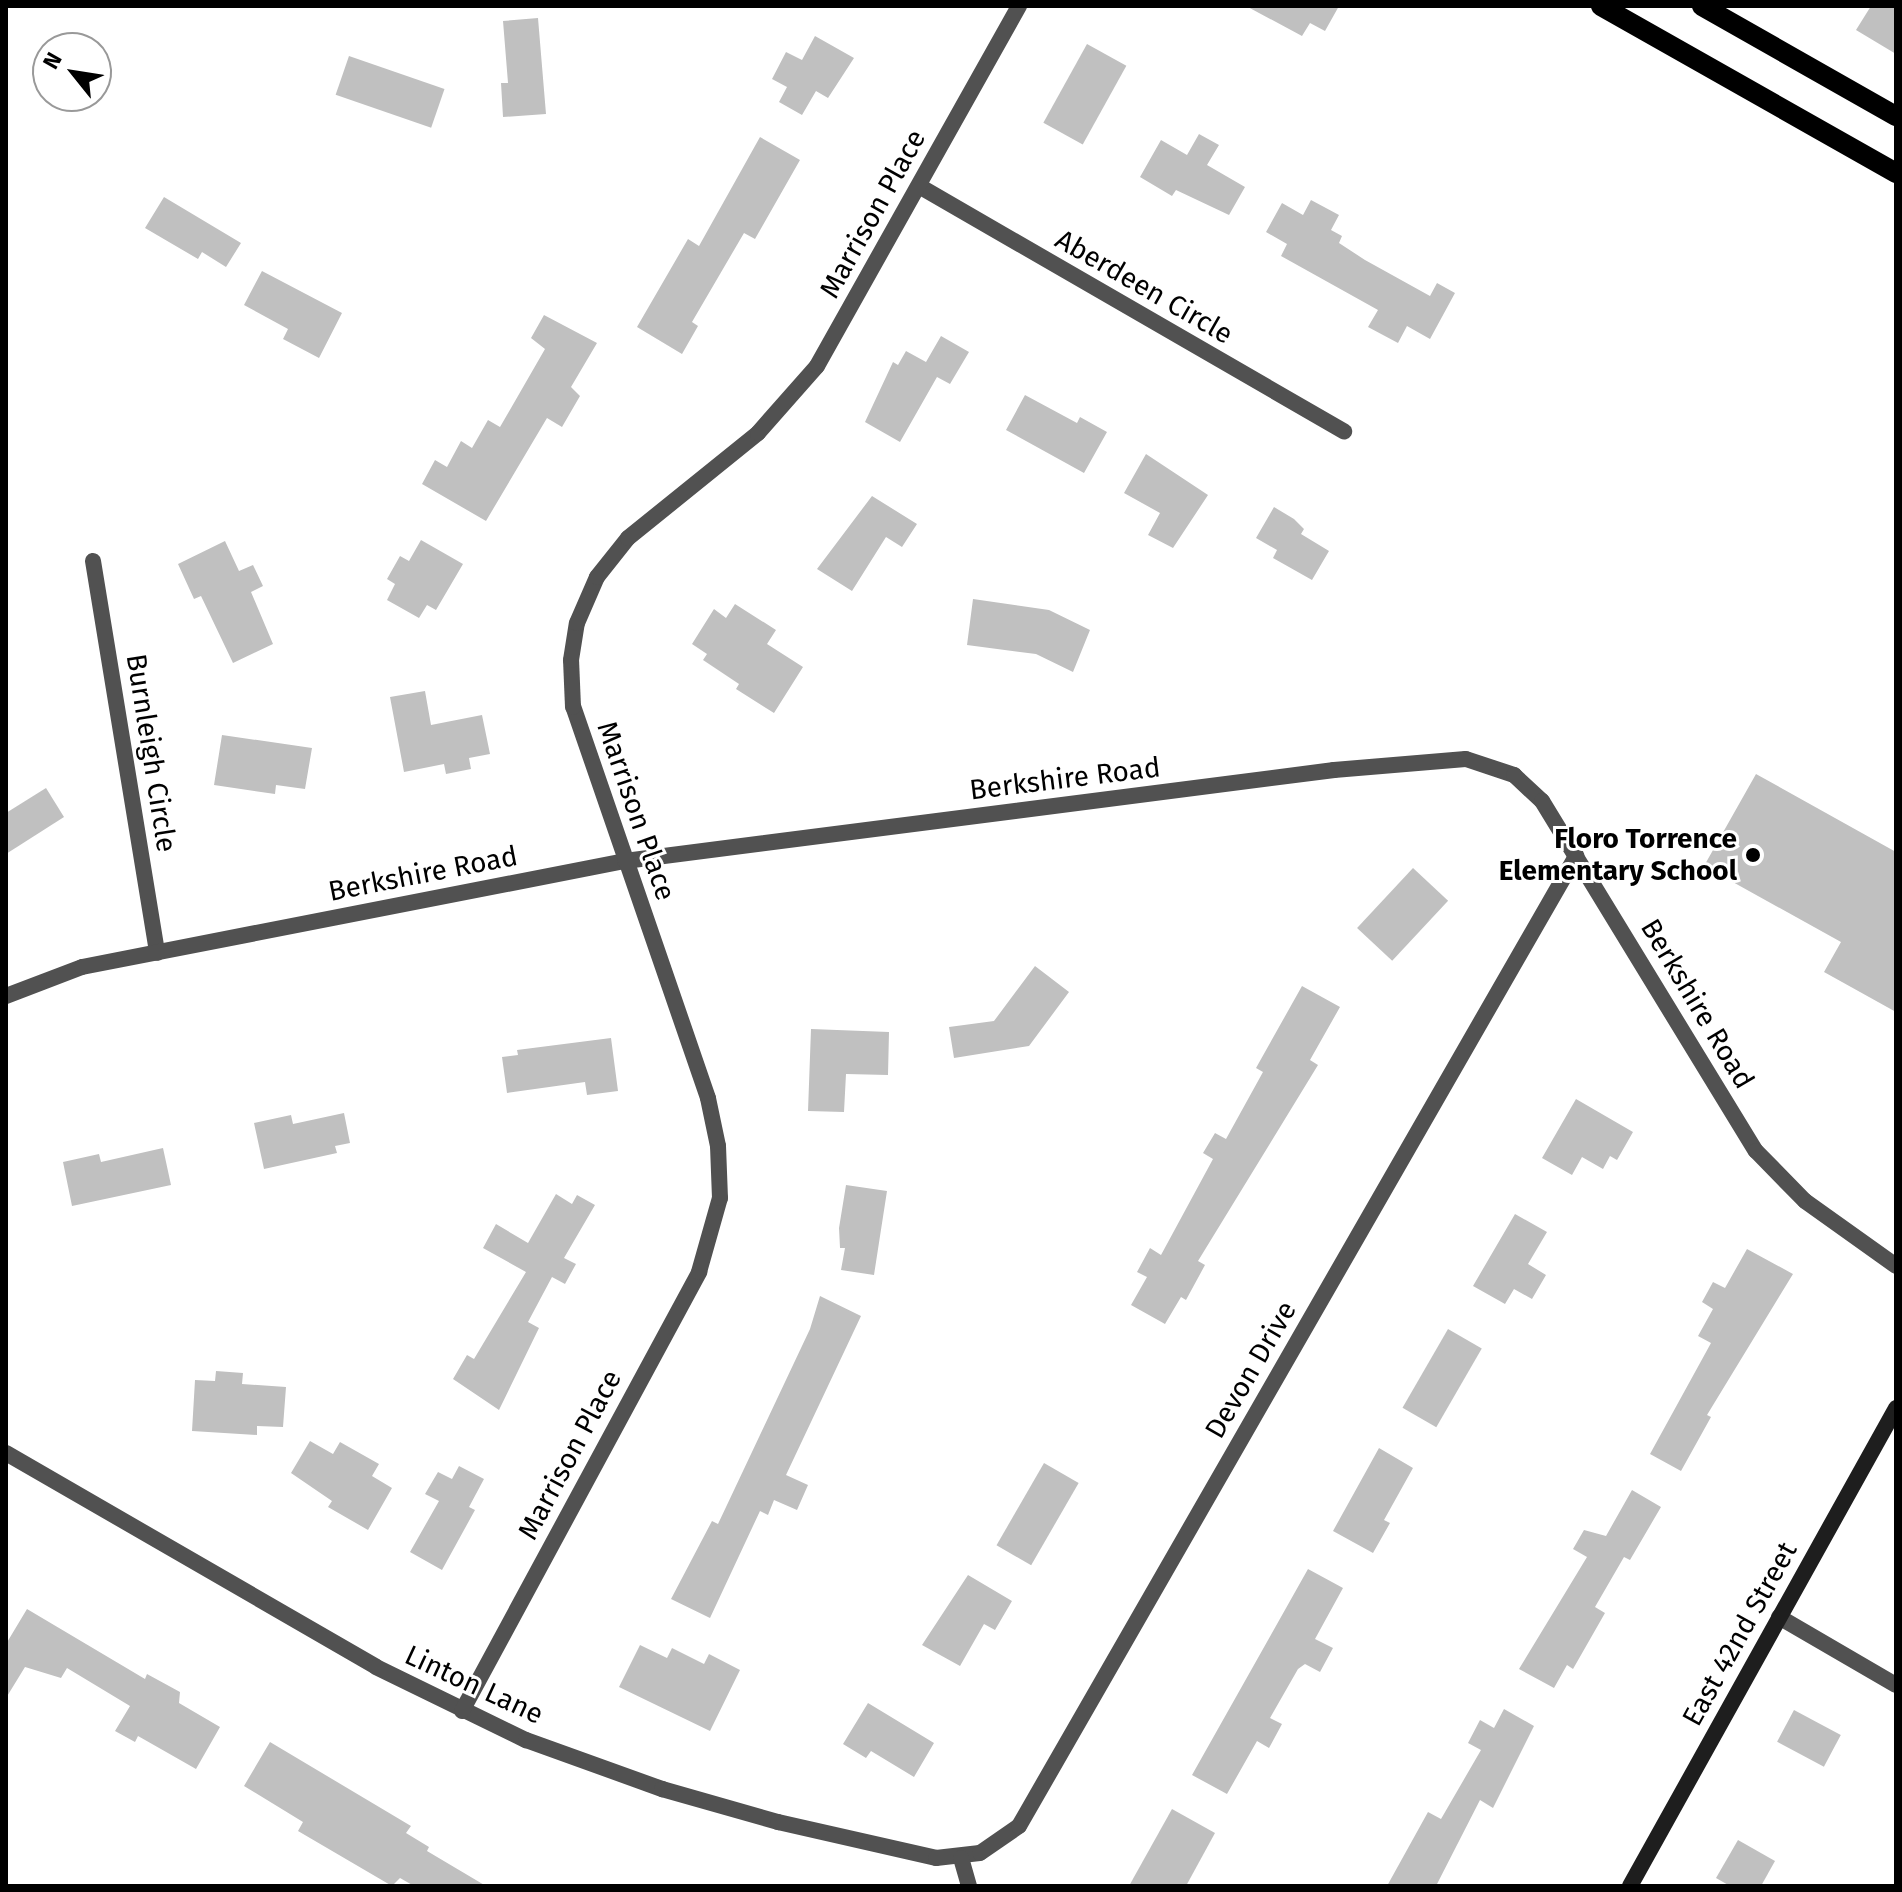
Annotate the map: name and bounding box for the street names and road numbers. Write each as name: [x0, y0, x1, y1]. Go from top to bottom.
street label: Marrison Place: [813, 124, 933, 304]
street label: Aberdeen Circle: [1049, 223, 1239, 351]
street label: Burnleigh Circle: [119, 651, 183, 855]
street label: Marrison Place: [590, 717, 682, 905]
street label: Berkshire Road: [968, 751, 1162, 807]
street label: Berkshire Road: [326, 839, 520, 909]
street label: Berkshire Road: [1633, 913, 1761, 1095]
street label: Devon Drive: [1198, 1295, 1304, 1445]
street label: Marrison Place: [511, 1364, 629, 1546]
street label: East 42nd Street: [1676, 1536, 1804, 1732]
street label: Linton Lane: [400, 1638, 548, 1732]

